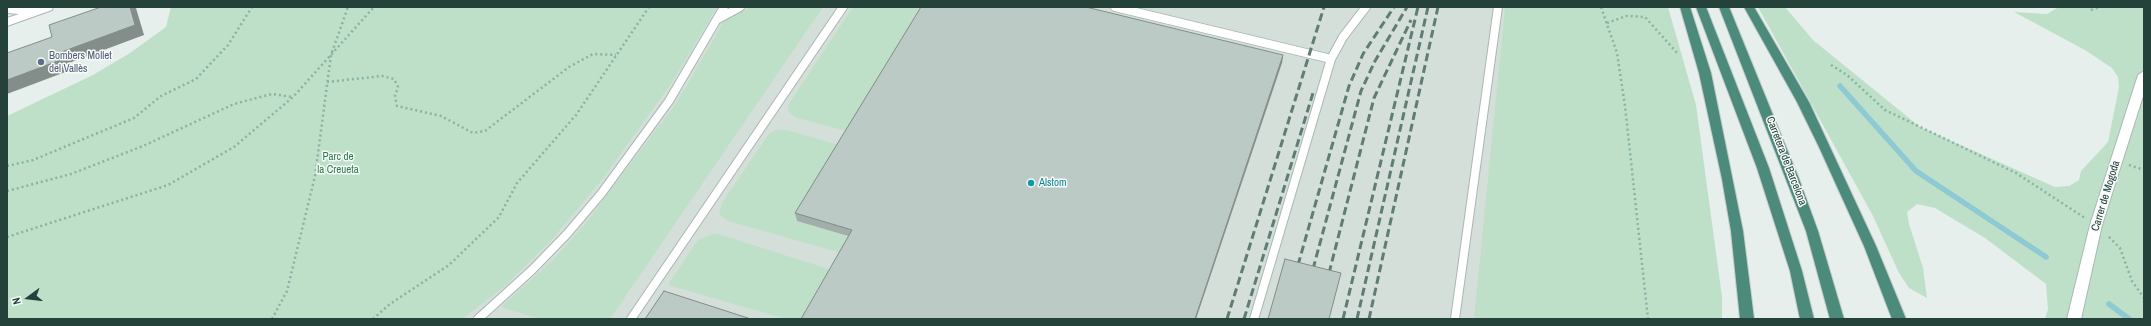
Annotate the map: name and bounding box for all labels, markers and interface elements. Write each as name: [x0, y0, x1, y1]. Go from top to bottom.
place label: Bombers Mollet del Vallès: [49, 49, 112, 75]
marker: Bombers Mollet del Vallès: [36, 57, 46, 67]
street label: Carretera de Barcelona: [1763, 115, 1809, 207]
park label: Parc de la Creueta: [317, 150, 359, 176]
street label: Carrer de Mogoda: [2089, 159, 2123, 233]
place label: Alstom: [1039, 176, 1067, 190]
marker: Alstom: [1026, 178, 1036, 188]
north arrow: [8, 278, 48, 318]
text: N: [9, 296, 24, 306]

